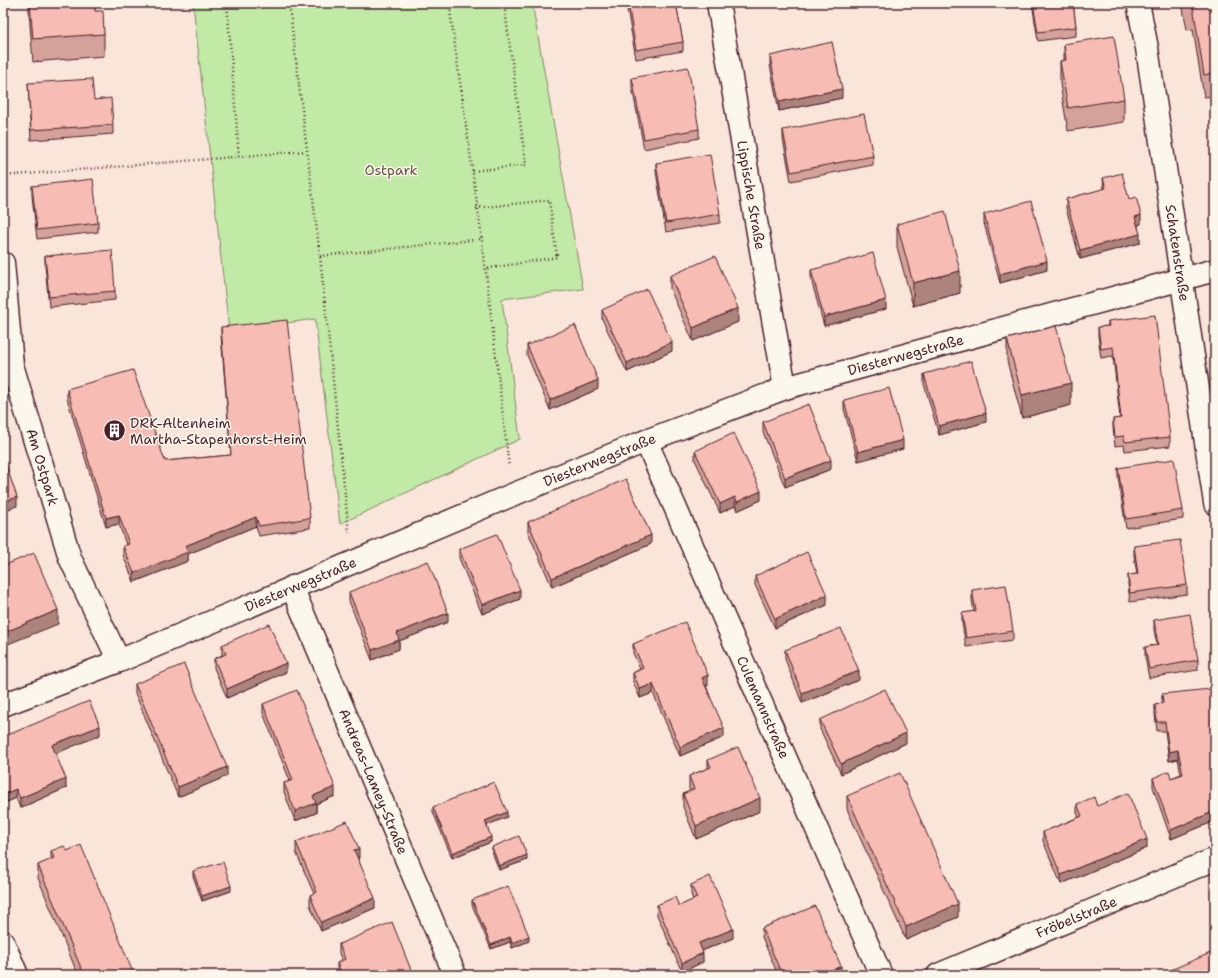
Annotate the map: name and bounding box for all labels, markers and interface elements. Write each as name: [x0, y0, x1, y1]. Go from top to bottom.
street label: Lippische Straße: [733, 139, 770, 251]
park label: Ostpark: [364, 161, 418, 179]
street label: Schatenstraße: [1161, 203, 1194, 303]
street label: Diesterwegstraße: [846, 330, 966, 379]
place label: DRK-Altenheim Martha-Stapenhorst-Heim: [130, 414, 307, 448]
building icon: DRK-Altenheim Martha-Stapenhorst-Heim: [101, 418, 127, 444]
street label: Am Ostpark: [23, 426, 63, 508]
street label: Diesterwegstraße: [541, 429, 658, 490]
street label: Diesterwegstraße: [242, 553, 359, 616]
street label: Culemannstraße: [733, 653, 794, 762]
street label: Andreas-Lamey-Straße: [335, 706, 412, 857]
street label: Fröbelstraße: [1033, 892, 1120, 942]

